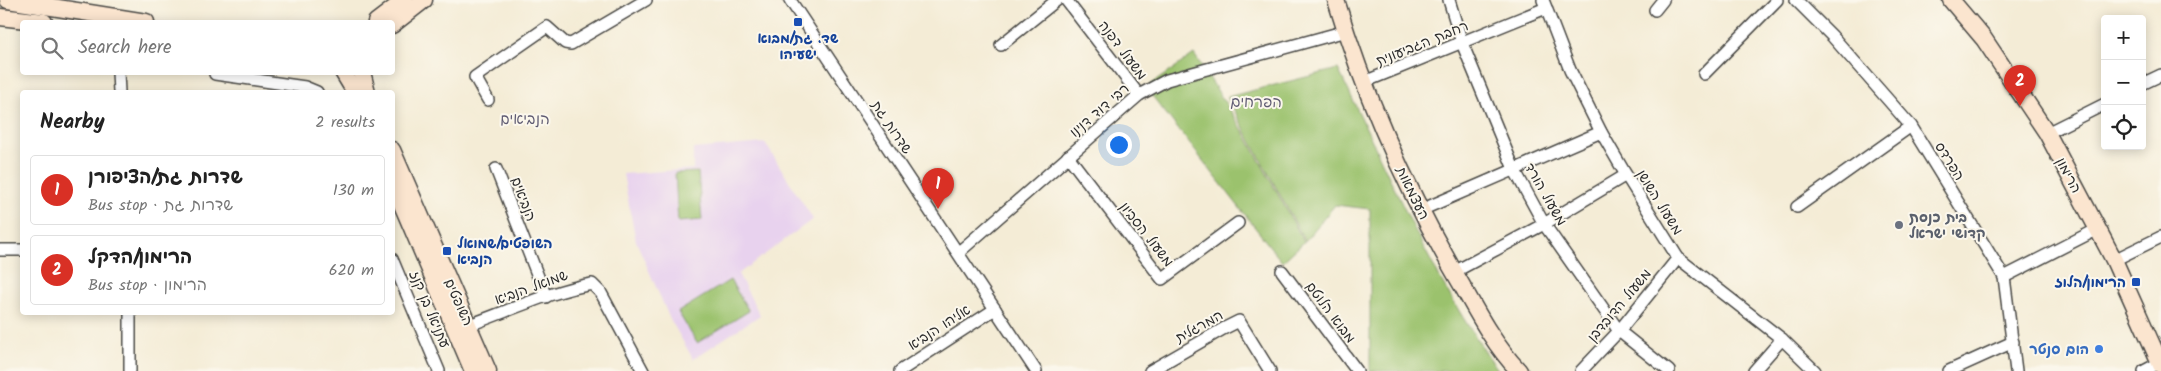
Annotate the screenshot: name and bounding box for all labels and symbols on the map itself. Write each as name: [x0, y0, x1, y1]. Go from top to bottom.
street label: רחבת הגביעונית: [1373, 15, 1472, 72]
marker: שד. גת/מבוא ישעיהו: [792, 16, 804, 28]
street label: משעול דפנה: [1092, 16, 1152, 85]
place label: שד. גת/מבוא ישעיהו: [758, 28, 839, 66]
pin: 2: [2004, 65, 2036, 106]
street label: רבי דוד דנינו: [1065, 78, 1135, 143]
district label: הפרחים: [1230, 91, 1282, 115]
street label: שדרות גת: [865, 95, 917, 159]
district label: הנביאים: [500, 108, 550, 132]
your location: [1106, 132, 1132, 158]
street label: הפרדס: [1929, 138, 1970, 185]
street label: הרימון: [2050, 154, 2087, 197]
street label: משעול הורד: [1518, 159, 1572, 230]
street label: העצמאות: [1389, 162, 1434, 224]
street label: משעול השושן: [1630, 165, 1688, 240]
pin: 1: [922, 168, 954, 209]
street label: הנביאים: [504, 174, 542, 225]
street label: משעול הסביון: [1114, 197, 1179, 272]
place label: בית כנסת קדושי ישראל: [1909, 207, 1986, 245]
marker: בית כנסת קדושי ישראל: [1893, 219, 1905, 231]
place label: השופטים/שמואל הנביא: [457, 233, 552, 271]
marker: השופטים/שמואל הנביא: [441, 245, 453, 257]
street label: שמואל הנביא: [492, 264, 572, 311]
street label: משעול הדובדבן: [1582, 264, 1657, 347]
street label: עתניאל בן קנז: [403, 267, 455, 352]
place label: הרימון/הלוז: [2054, 272, 2126, 294]
street label: השופטים: [438, 275, 478, 330]
marker: הרימון/הלוז: [2130, 276, 2142, 288]
street label: מבוא הלוטם: [1300, 277, 1361, 348]
street label: אליהו הנביא: [904, 299, 975, 356]
street label: המרגלית: [1171, 305, 1227, 350]
place label: הום סנטר: [2029, 339, 2089, 361]
marker: הום סנטר: [2093, 343, 2105, 355]

